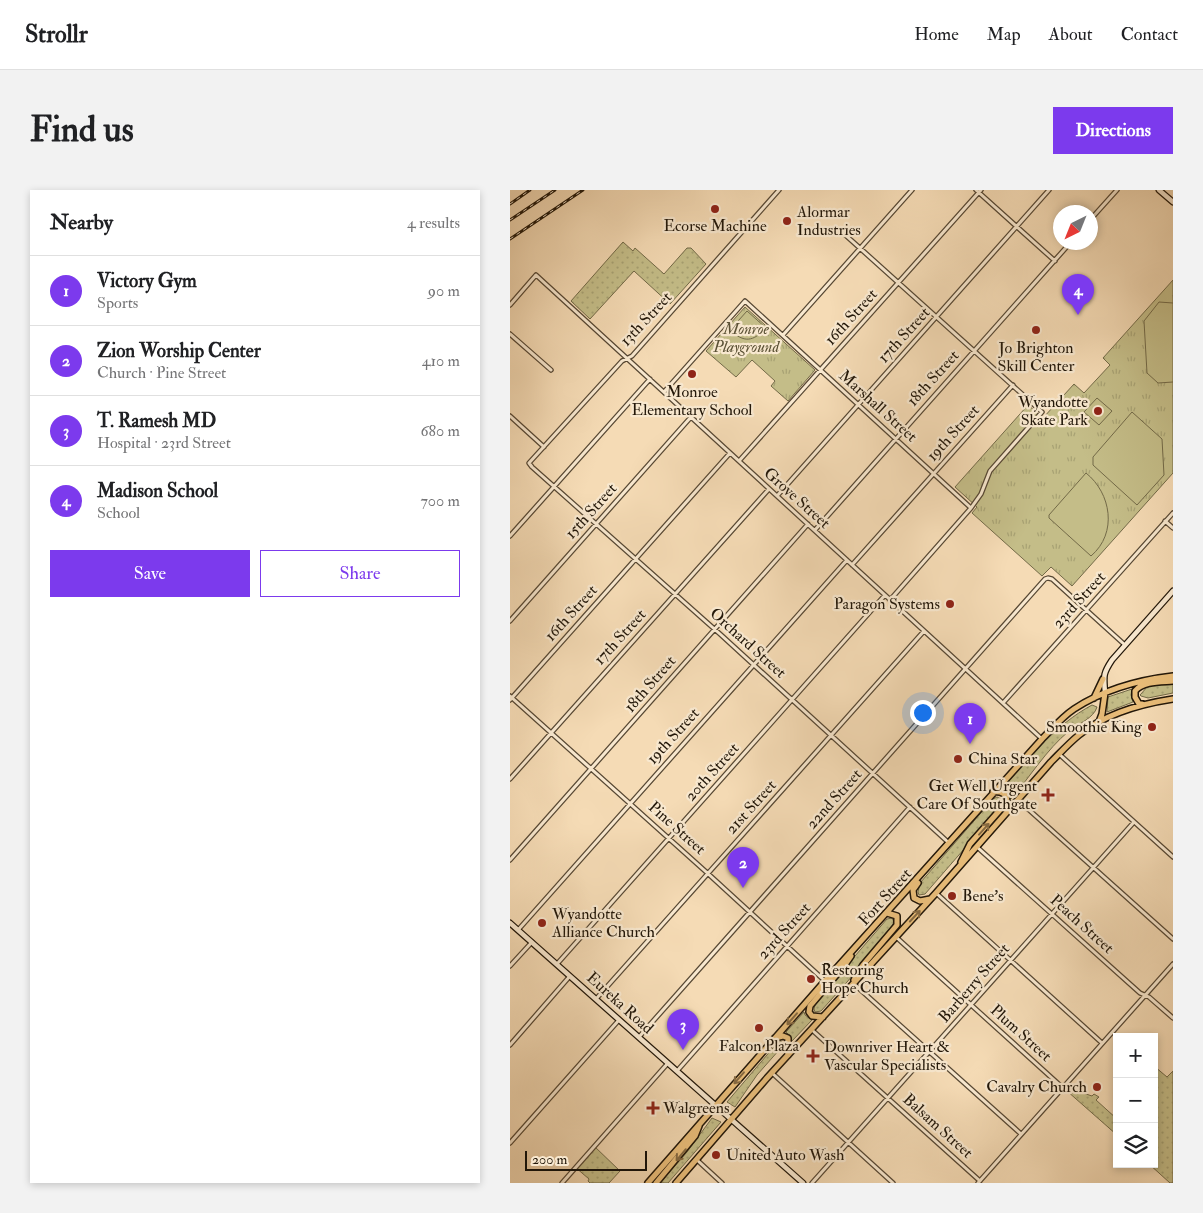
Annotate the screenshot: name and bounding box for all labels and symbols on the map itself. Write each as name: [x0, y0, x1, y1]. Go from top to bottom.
place label: Alormar Industries: [796, 202, 861, 240]
marker: Ecorse Machine: [709, 203, 721, 215]
north arrow: [1053, 205, 1098, 250]
marker: Alormar Industries: [781, 215, 793, 227]
place label: Ecorse Machine: [663, 216, 767, 236]
pin: 4: [1062, 274, 1094, 315]
street label: 16th Street: [820, 285, 882, 349]
street label: 13th Street: [616, 288, 676, 350]
street label: 17th Street: [874, 303, 934, 367]
park label: Monroe Playground: [712, 319, 780, 357]
marker: Jo Brighton Skill Center: [1030, 324, 1042, 336]
place label: Jo Brighton Skill Center: [997, 338, 1074, 376]
street label: 18th Street: [903, 346, 963, 410]
street label: Marshall Street: [835, 366, 921, 446]
marker: Monroe Elementary School: [686, 368, 698, 380]
place label: Monroe Elementary School: [632, 382, 752, 420]
place label: Wyandotte Skate Park: [1017, 392, 1088, 430]
street label: 19th Street: [922, 401, 984, 465]
marker: Wyandotte Skate Park: [1092, 405, 1104, 417]
street label: Grove Street: [760, 463, 834, 533]
street label: 15th Street: [561, 479, 621, 543]
street label: 23rd Street: [1048, 567, 1110, 633]
street label: 16th Street: [540, 581, 602, 645]
place label: Paragon Systems: [834, 594, 940, 614]
marker: Paragon Systems: [944, 598, 956, 610]
street label: Orchard Street: [706, 603, 790, 683]
street label: 17th Street: [590, 605, 650, 669]
street label: 18th Street: [620, 652, 680, 716]
your location: [910, 700, 936, 726]
pin: 1: [954, 703, 986, 744]
street label: 19th Street: [642, 704, 704, 768]
place label: Smoothie King: [1046, 717, 1143, 737]
marker: Smoothie King: [1146, 721, 1158, 733]
street label: 20th Street: [681, 739, 743, 805]
place label: China Star: [968, 749, 1037, 769]
marker: China Star: [952, 753, 964, 765]
street label: 22nd Street: [802, 765, 866, 833]
street label: 21st Street: [721, 776, 781, 838]
place label: Get Well Urgent Care Of Southgate: [916, 776, 1037, 814]
marker: Get Well Urgent Care Of Southgate: [1041, 788, 1055, 802]
street label: Pine Street: [644, 797, 710, 859]
one-way arrow: [978, 822, 990, 835]
pin: 2: [727, 847, 759, 888]
street label: Fort Street: [854, 864, 916, 930]
place label: Bene's: [962, 886, 1003, 906]
marker: Bene's: [946, 890, 958, 902]
street label: Peach Street: [1046, 890, 1118, 958]
street label: 23rd Street: [753, 898, 815, 964]
place label: Wyandotte Alliance Church: [551, 904, 656, 942]
one-way arrow: [909, 909, 921, 922]
marker: Wyandotte Alliance Church: [536, 917, 548, 929]
street label: Barberry Street: [934, 939, 1014, 1027]
place label: Restoring Hope Church: [821, 960, 909, 999]
street label: Eureka Road: [582, 968, 658, 1038]
marker: Restoring Hope Church: [805, 973, 817, 985]
street label: Plum Street: [986, 1000, 1056, 1066]
pin: 3: [667, 1009, 699, 1050]
one-way arrow: [786, 1012, 797, 1025]
marker: Falcon Plaza: [753, 1022, 765, 1034]
place label: Falcon Plaza: [719, 1036, 800, 1056]
place label: Downriver Heart & Vascular Specialists: [824, 1037, 950, 1076]
marker: Downriver Heart & Vascular Specialists: [806, 1049, 820, 1063]
one-way arrow: [733, 1072, 745, 1085]
place label: Cavalry Church: [986, 1077, 1088, 1097]
marker: Cavalry Church: [1091, 1081, 1103, 1093]
street label: Balsam Street: [899, 1089, 977, 1163]
place label: Walgreens: [662, 1098, 729, 1118]
marker: Walgreens: [647, 1102, 659, 1114]
place label: United Auto Wash: [726, 1145, 845, 1165]
scale bar: [525, 1148, 648, 1171]
one-way arrow: [675, 1148, 687, 1161]
marker: United Auto Wash: [710, 1149, 722, 1161]

